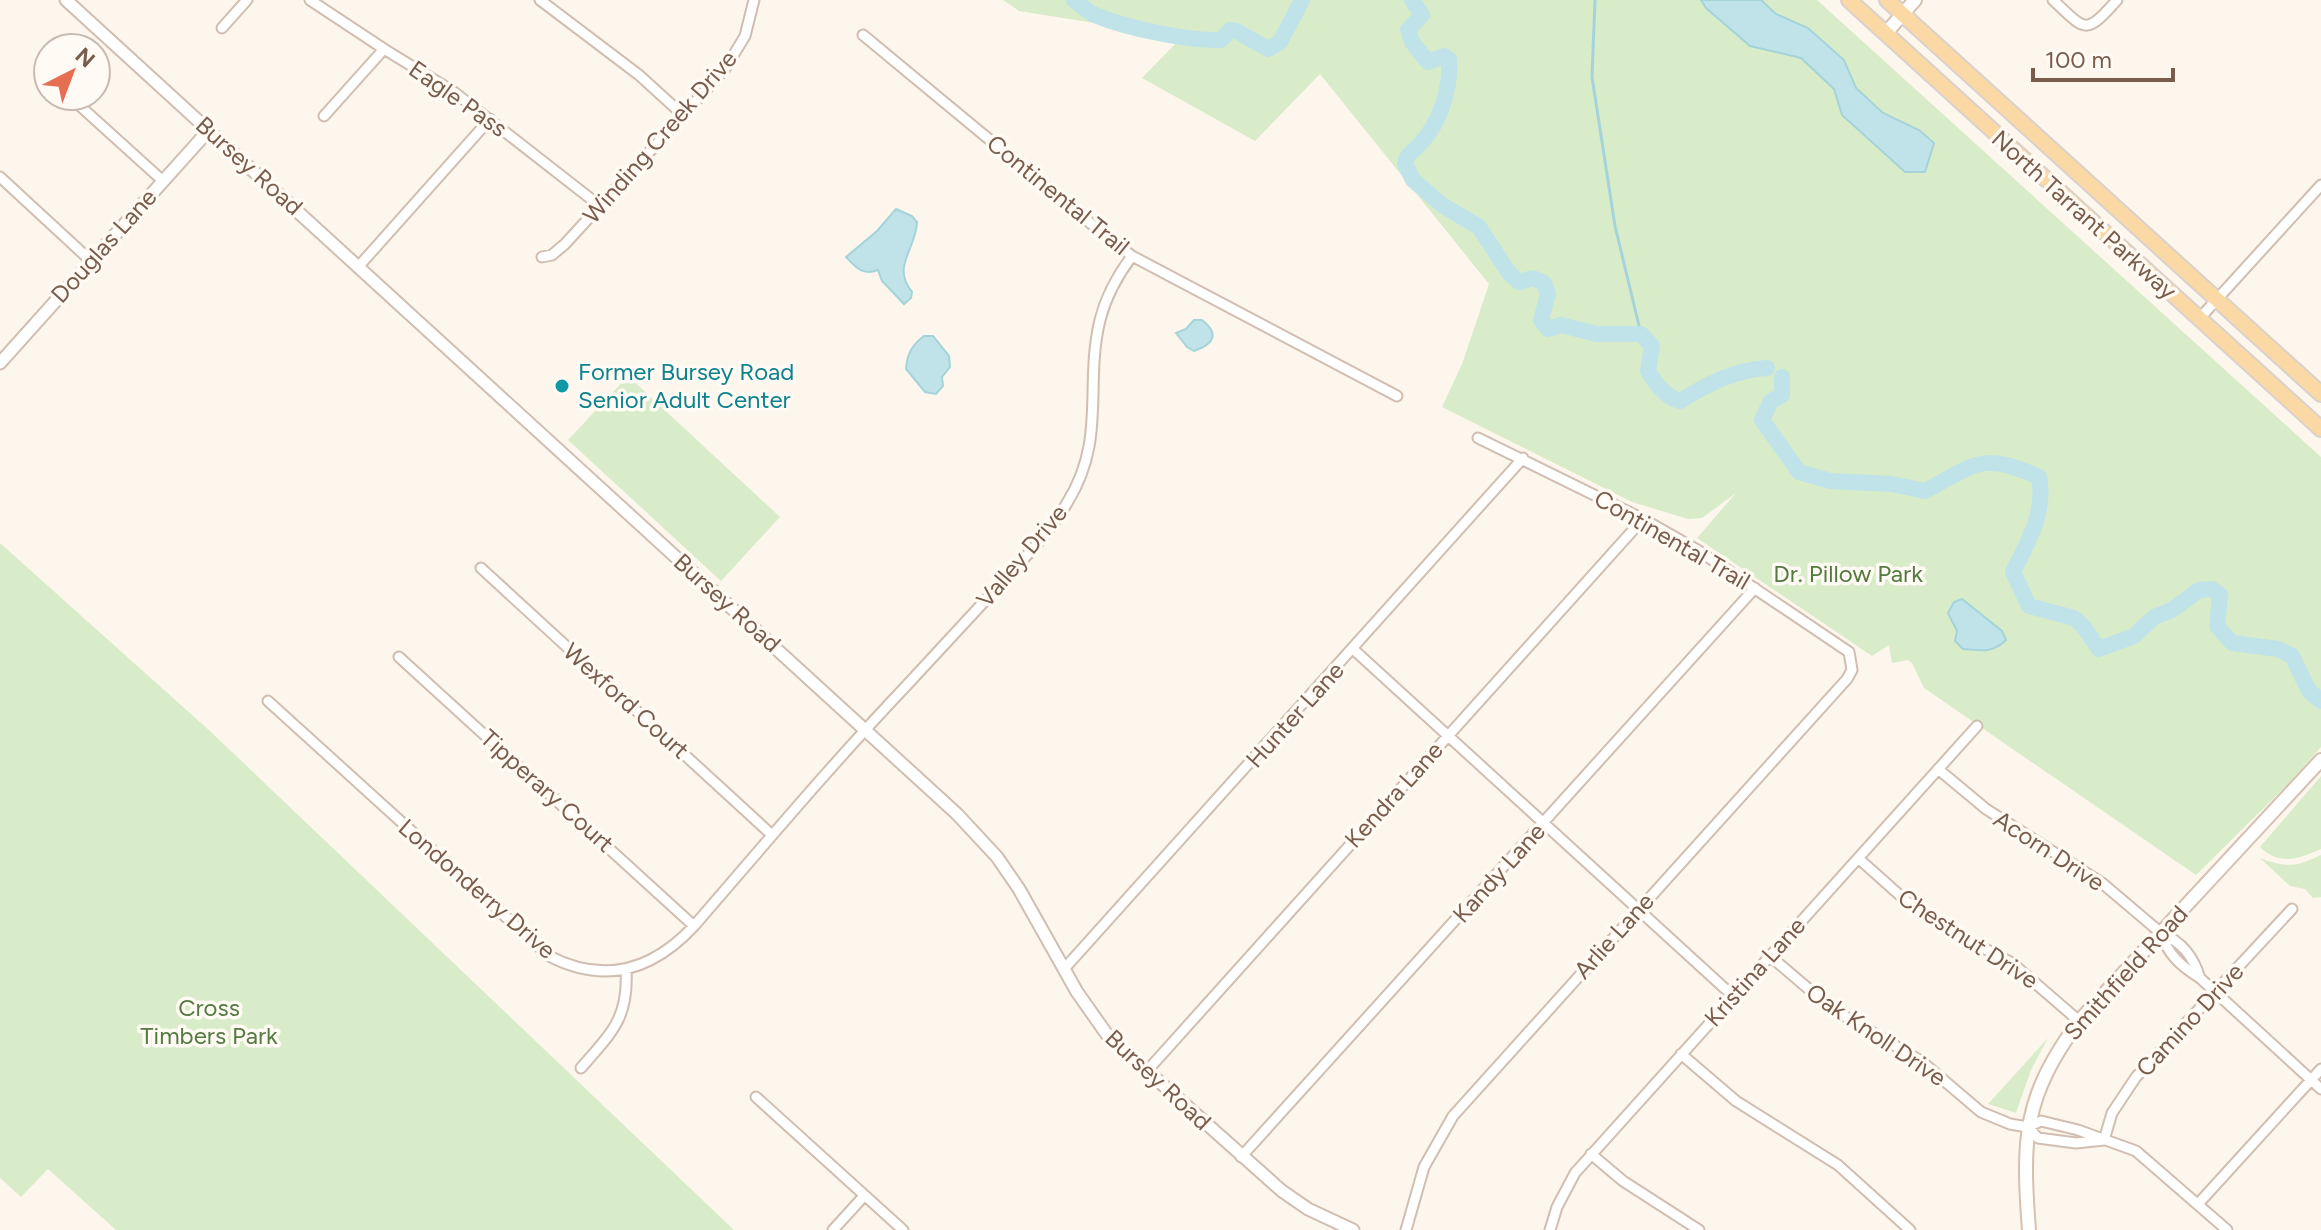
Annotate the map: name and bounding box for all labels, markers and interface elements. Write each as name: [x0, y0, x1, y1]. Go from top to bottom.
north arrow: [32, 32, 112, 112]
scale bar: [2033, 32, 2173, 82]
text: N: [70, 42, 100, 73]
street label: Winding Creek Drive: [577, 44, 743, 229]
text: 100 m: [2045, 45, 2112, 74]
street label: Eagle Pass: [404, 54, 513, 143]
street label: Bursey Road: [190, 110, 309, 221]
street label: North Tarrant Parkway: [1986, 124, 2183, 306]
street label: Continental Trail: [981, 128, 1135, 261]
street label: Douglas Lane: [45, 183, 163, 309]
place label: Former Bursey Road Senior Adult Center: [578, 357, 794, 414]
marker: Former Bursey Road Senior Adult Center: [553, 377, 571, 395]
street label: Continental Trail: [1589, 483, 1755, 596]
street label: Valley Drive: [970, 498, 1073, 613]
street label: Bursey Road: [668, 547, 787, 658]
park label: Dr. Pillow Park: [1773, 559, 1923, 588]
street label: Wexford Court: [558, 637, 695, 765]
street label: Hunter Lane: [1240, 656, 1350, 773]
street label: Tipperary Court: [475, 723, 620, 858]
street label: Kendra Lane: [1339, 736, 1449, 854]
street label: Acorn Drive: [1989, 804, 2110, 897]
street label: Londonderry Drive: [393, 813, 562, 965]
street label: Kandy Lane: [1446, 817, 1551, 928]
street label: Chestnut Drive: [1893, 882, 2044, 995]
street label: Arlie Lane: [1568, 887, 1660, 985]
street label: Smithfield Road: [2058, 899, 2194, 1046]
street label: Kristina Lane: [1698, 911, 1811, 1032]
street label: Camino Drive: [2130, 957, 2249, 1082]
street label: Oak Knoll Drive: [1801, 977, 1952, 1092]
park label: Cross Timbers Park: [140, 993, 278, 1050]
street label: Bursey Road: [1099, 1023, 1217, 1136]

